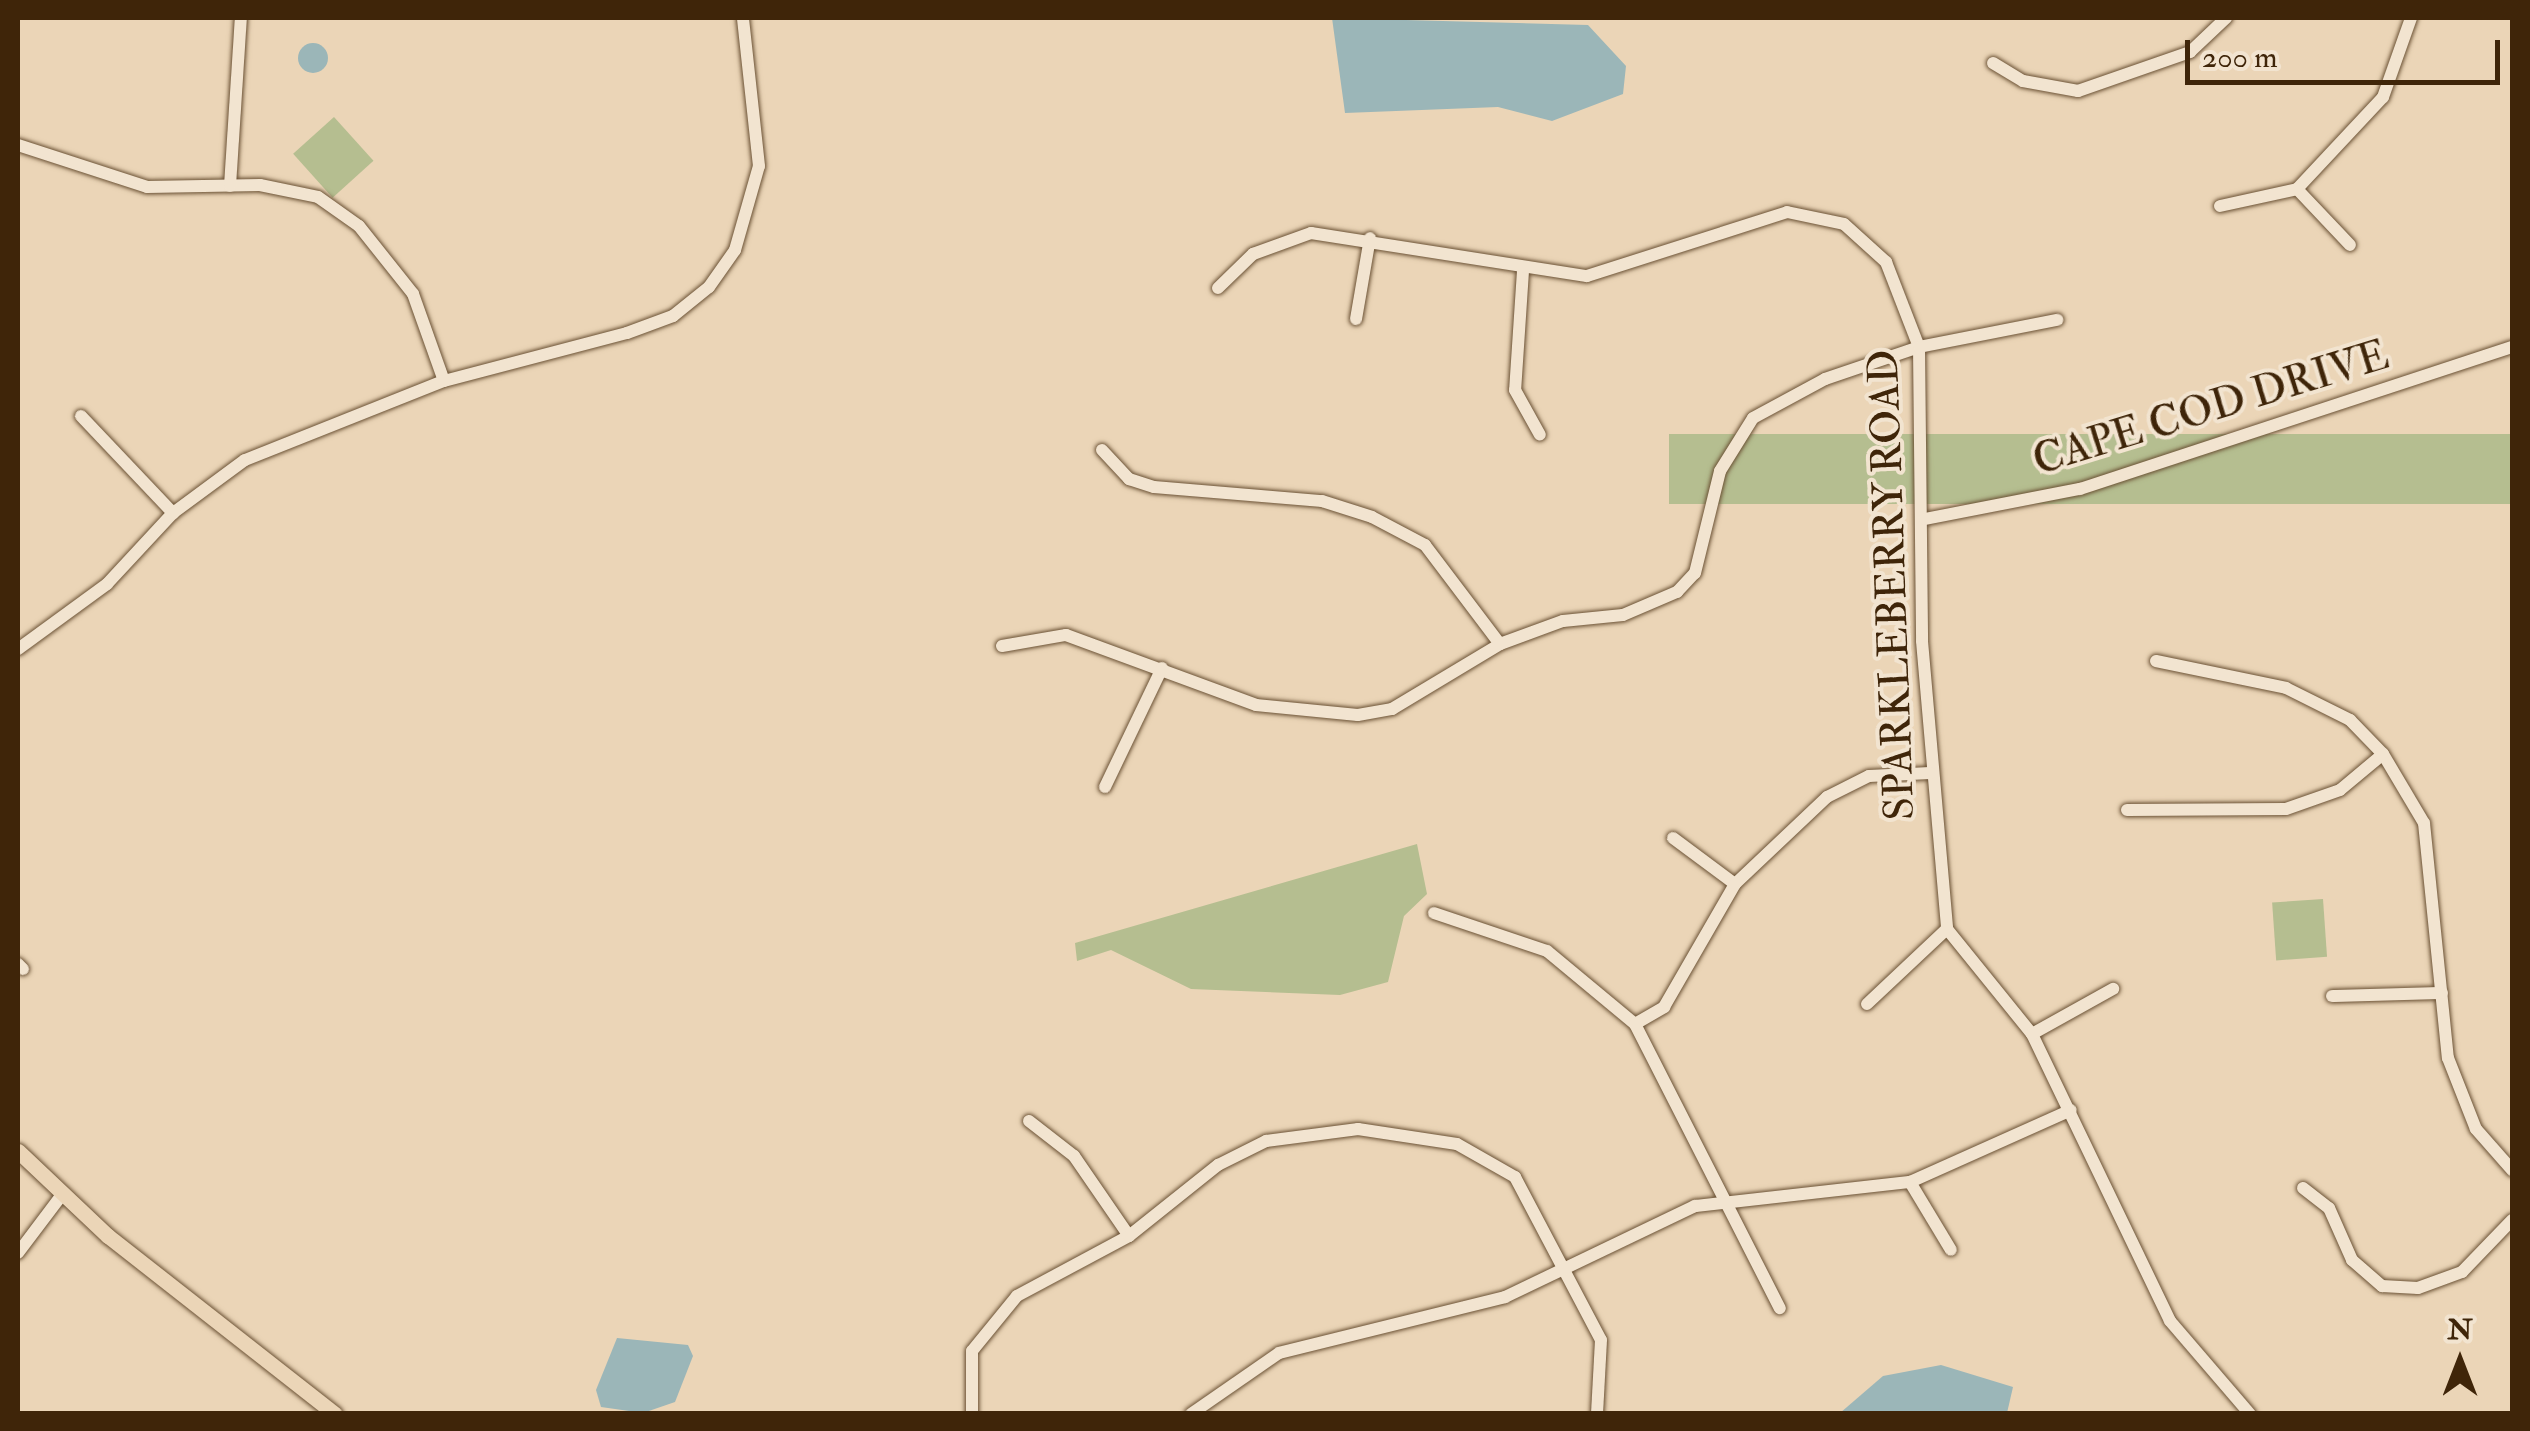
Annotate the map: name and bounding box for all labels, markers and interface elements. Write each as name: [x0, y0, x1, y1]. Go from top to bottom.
scale bar: [2190, 20, 2505, 82]
text: 200 m: [2202, 39, 2278, 76]
street label: CAPE COD DRIVE: [2027, 330, 2395, 486]
street label: SPARKLEBERRY ROAD: [1859, 349, 1925, 821]
north arrow: [2410, 1311, 2510, 1411]
text: N: [2447, 1313, 2473, 1348]

